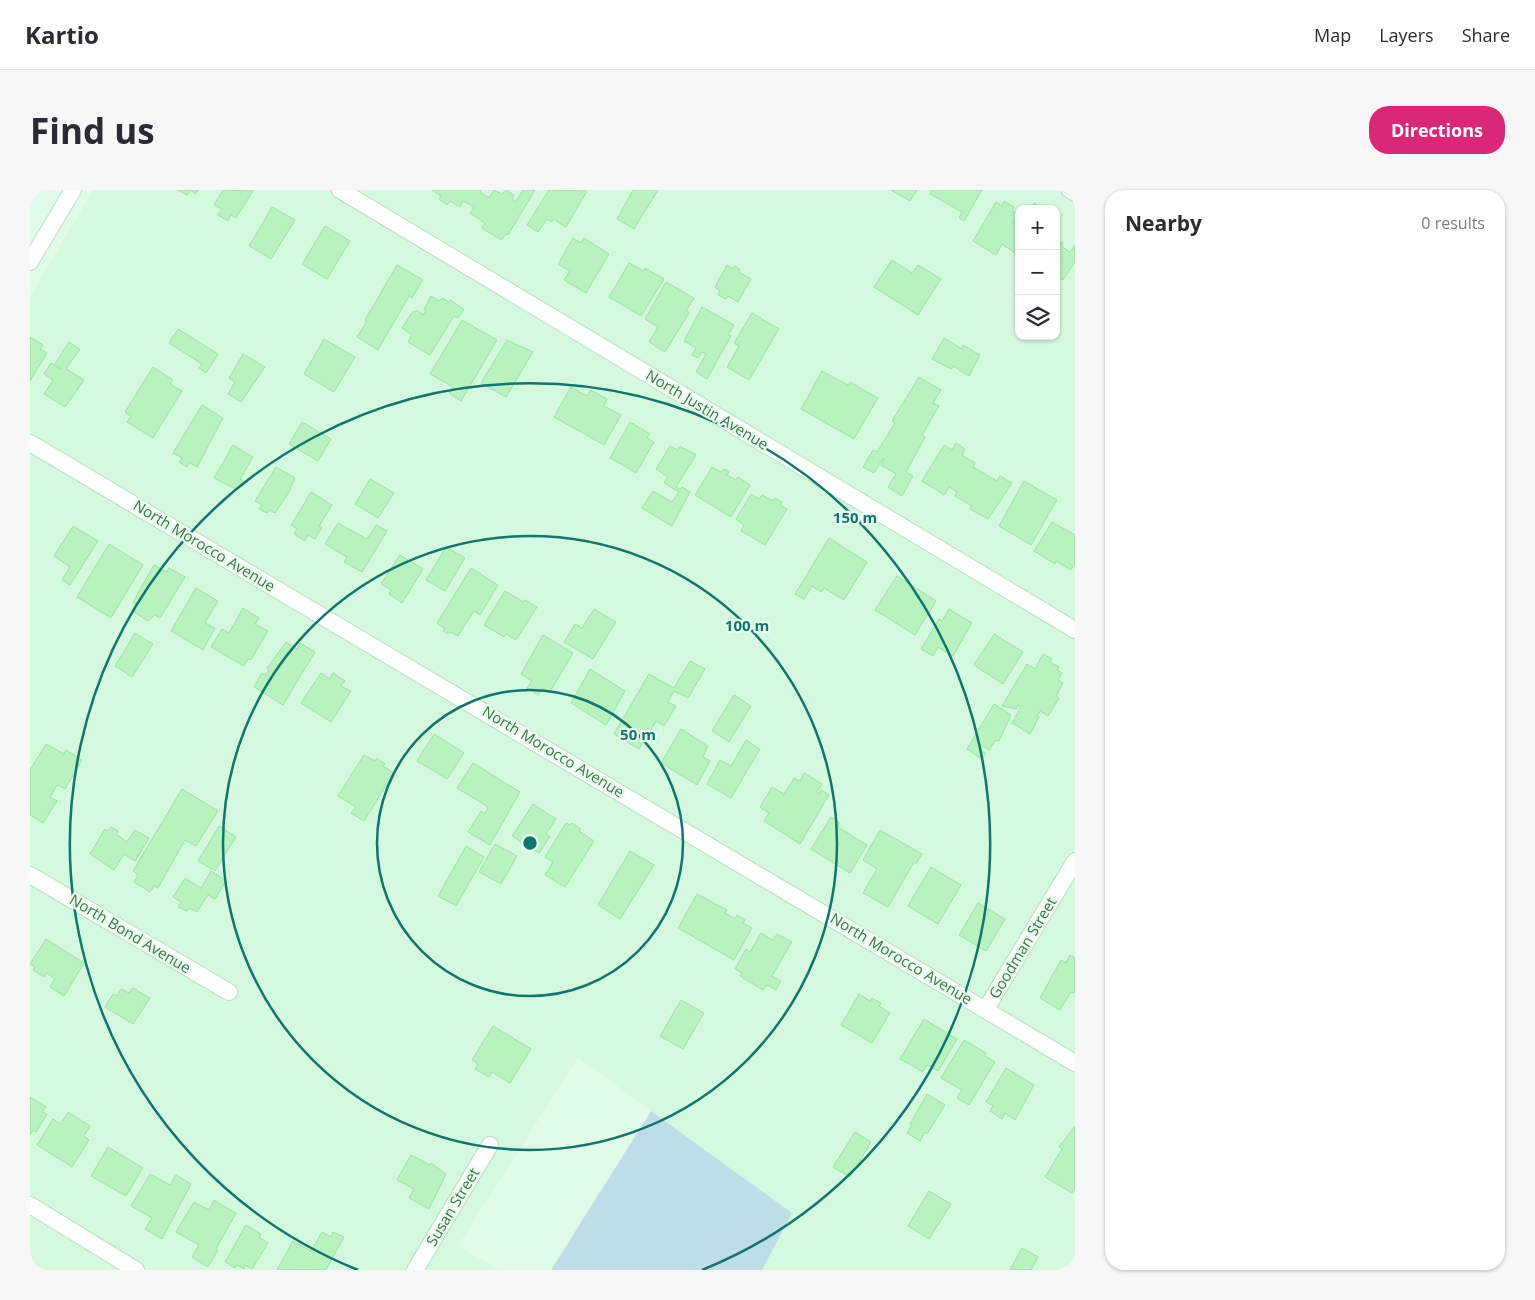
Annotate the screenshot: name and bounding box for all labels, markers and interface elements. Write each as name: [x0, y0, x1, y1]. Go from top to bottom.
text: Kartio: [25, 18, 99, 51]
text: Map: [1314, 23, 1351, 47]
text: Layers: [1379, 23, 1434, 47]
text: Share: [1462, 23, 1510, 47]
button: Directions: [1369, 106, 1505, 154]
text: Find us: [30, 107, 155, 154]
map controls: [1015, 205, 1060, 340]
button: +: [1015, 205, 1060, 250]
text: Nearby: [1125, 209, 1202, 237]
text: 0 results: [1421, 212, 1485, 234]
button: −: [1015, 250, 1060, 295]
button: layers: [1015, 295, 1060, 340]
street label: North Justin Avenue: [642, 365, 773, 454]
street label: North Morocco Avenue: [130, 495, 279, 595]
text: 150 m: [833, 507, 877, 527]
text: 100 m: [725, 615, 769, 635]
street label: North Morocco Avenue: [479, 701, 628, 801]
text: 50 m: [620, 724, 656, 744]
centre of rings: [521, 834, 539, 852]
street label: North Bond Avenue: [66, 889, 195, 977]
street label: Goodman Street: [984, 893, 1060, 1002]
street label: North Morocco Avenue: [827, 908, 976, 1008]
street label: Susan Street: [421, 1164, 483, 1249]

